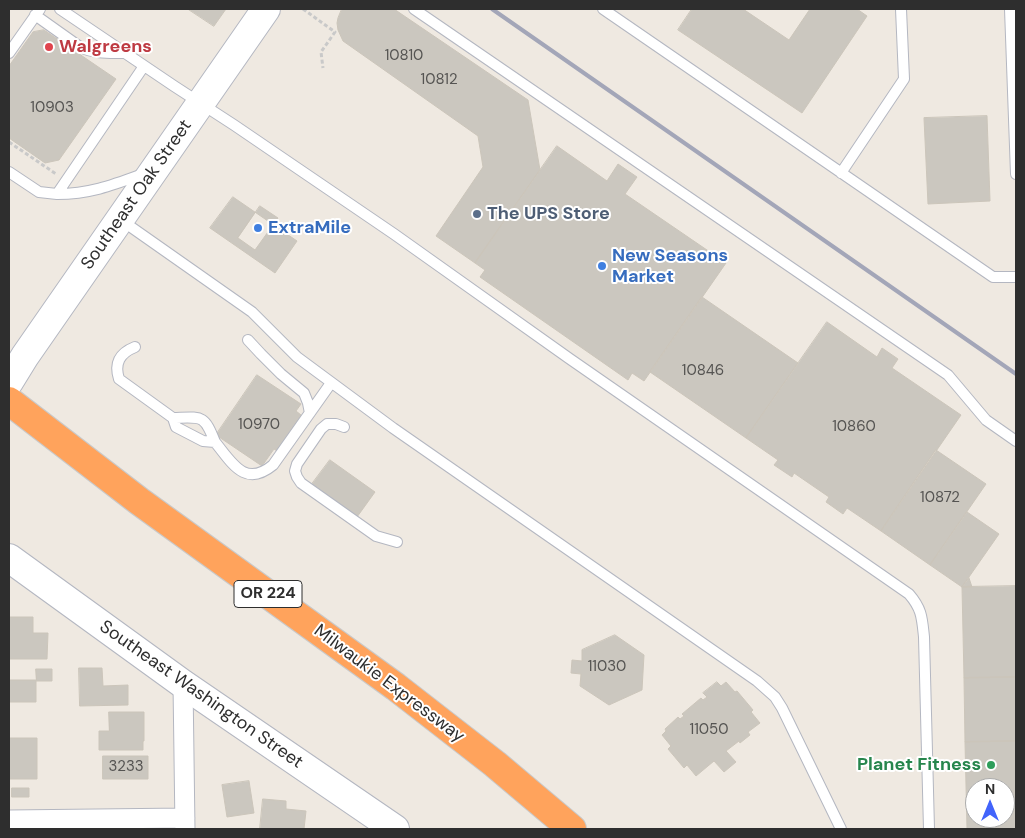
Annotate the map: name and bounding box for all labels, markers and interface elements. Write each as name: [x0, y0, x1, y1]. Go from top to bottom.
place label: Walgreens: [59, 36, 152, 58]
marker: Walgreens: [43, 41, 55, 53]
house number: 10810: [385, 47, 423, 65]
house number: 10812: [420, 71, 458, 89]
house number: 10903: [30, 99, 74, 117]
street label: Southeast Oak Street: [77, 116, 197, 274]
place label: The UPS Store: [487, 203, 610, 225]
marker: The UPS Store: [471, 208, 483, 220]
place label: ExtraMile: [268, 217, 351, 239]
marker: ExtraMile: [252, 222, 264, 234]
place label: New Seasons Market: [612, 245, 728, 288]
marker: New Seasons Market: [596, 260, 608, 272]
house number: 10846: [682, 362, 724, 380]
house number: 10970: [238, 416, 280, 434]
house number: 10860: [832, 418, 876, 436]
house number: 10872: [920, 489, 960, 507]
road number: OR 224: [234, 580, 302, 608]
street label: Southeast Washington Street: [95, 616, 307, 774]
street label: Milwaukie Expressway: [309, 620, 469, 748]
house number: 11030: [588, 658, 626, 676]
house number: 11050: [689, 721, 729, 739]
place label: Planet Fitness: [857, 754, 981, 776]
house number: 3233: [108, 758, 144, 776]
marker: Planet Fitness: [985, 759, 997, 771]
north arrow: [965, 778, 1015, 828]
text: N: [985, 780, 995, 798]

